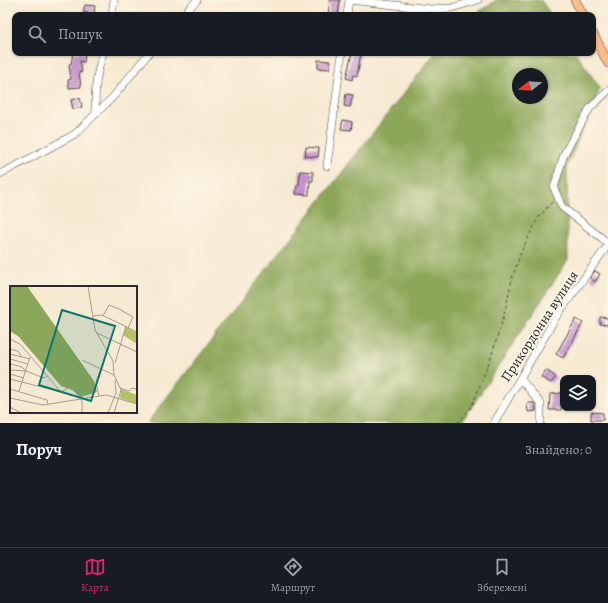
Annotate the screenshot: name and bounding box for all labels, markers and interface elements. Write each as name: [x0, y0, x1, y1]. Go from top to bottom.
search box: [12, 12, 596, 56]
icon: search: [26, 23, 48, 45]
text: Пошук: [58, 24, 103, 44]
north arrow: [512, 68, 548, 104]
street label: Прикордонна вулиця: [496, 267, 583, 386]
inset map: [10, 286, 137, 413]
map controls: [560, 375, 596, 411]
button: layers: [560, 375, 596, 411]
text: Поруч: [16, 438, 62, 461]
text: Знайдено: 0: [525, 441, 592, 458]
tab: Карта: [81, 556, 109, 595]
tab: Маршрут: [271, 556, 315, 595]
tab: Збережені: [477, 556, 527, 595]

